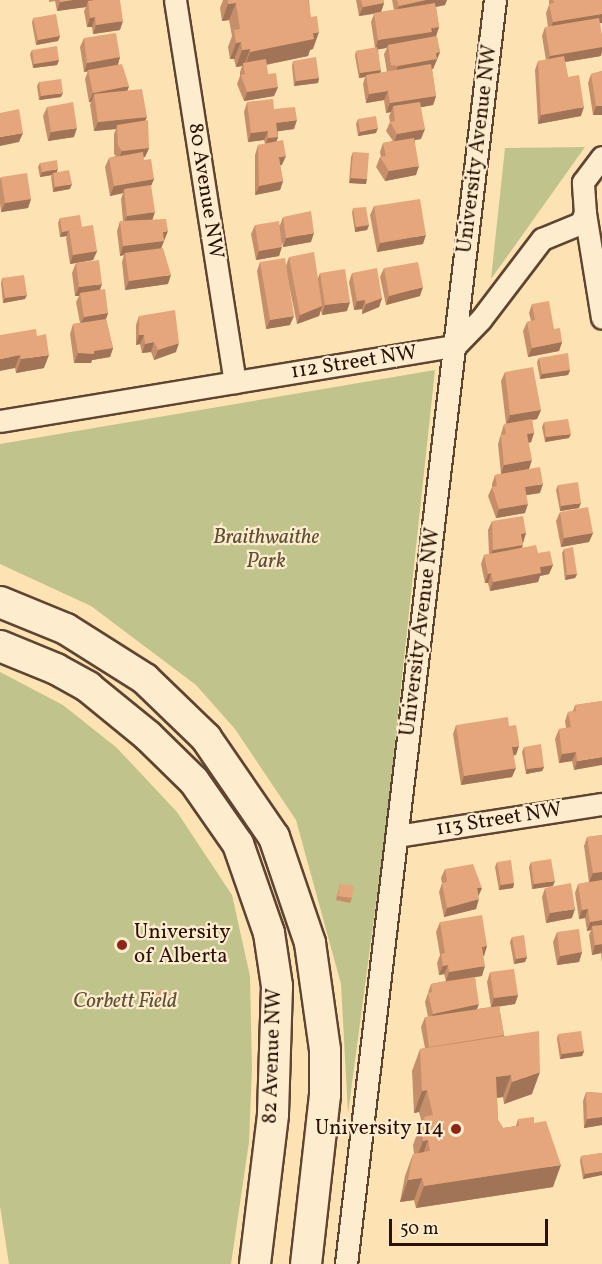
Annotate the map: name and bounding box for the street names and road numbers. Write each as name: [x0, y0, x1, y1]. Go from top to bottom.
street label: University Avenue NW: [453, 43, 503, 255]
street label: 80 Avenue NW: [182, 121, 228, 261]
street label: 112 Street NW: [289, 341, 419, 385]
street label: University Avenue NW: [396, 526, 446, 738]
street label: 113 Street NW: [434, 798, 564, 842]
street label: 82 Avenue NW: [258, 988, 288, 1124]

